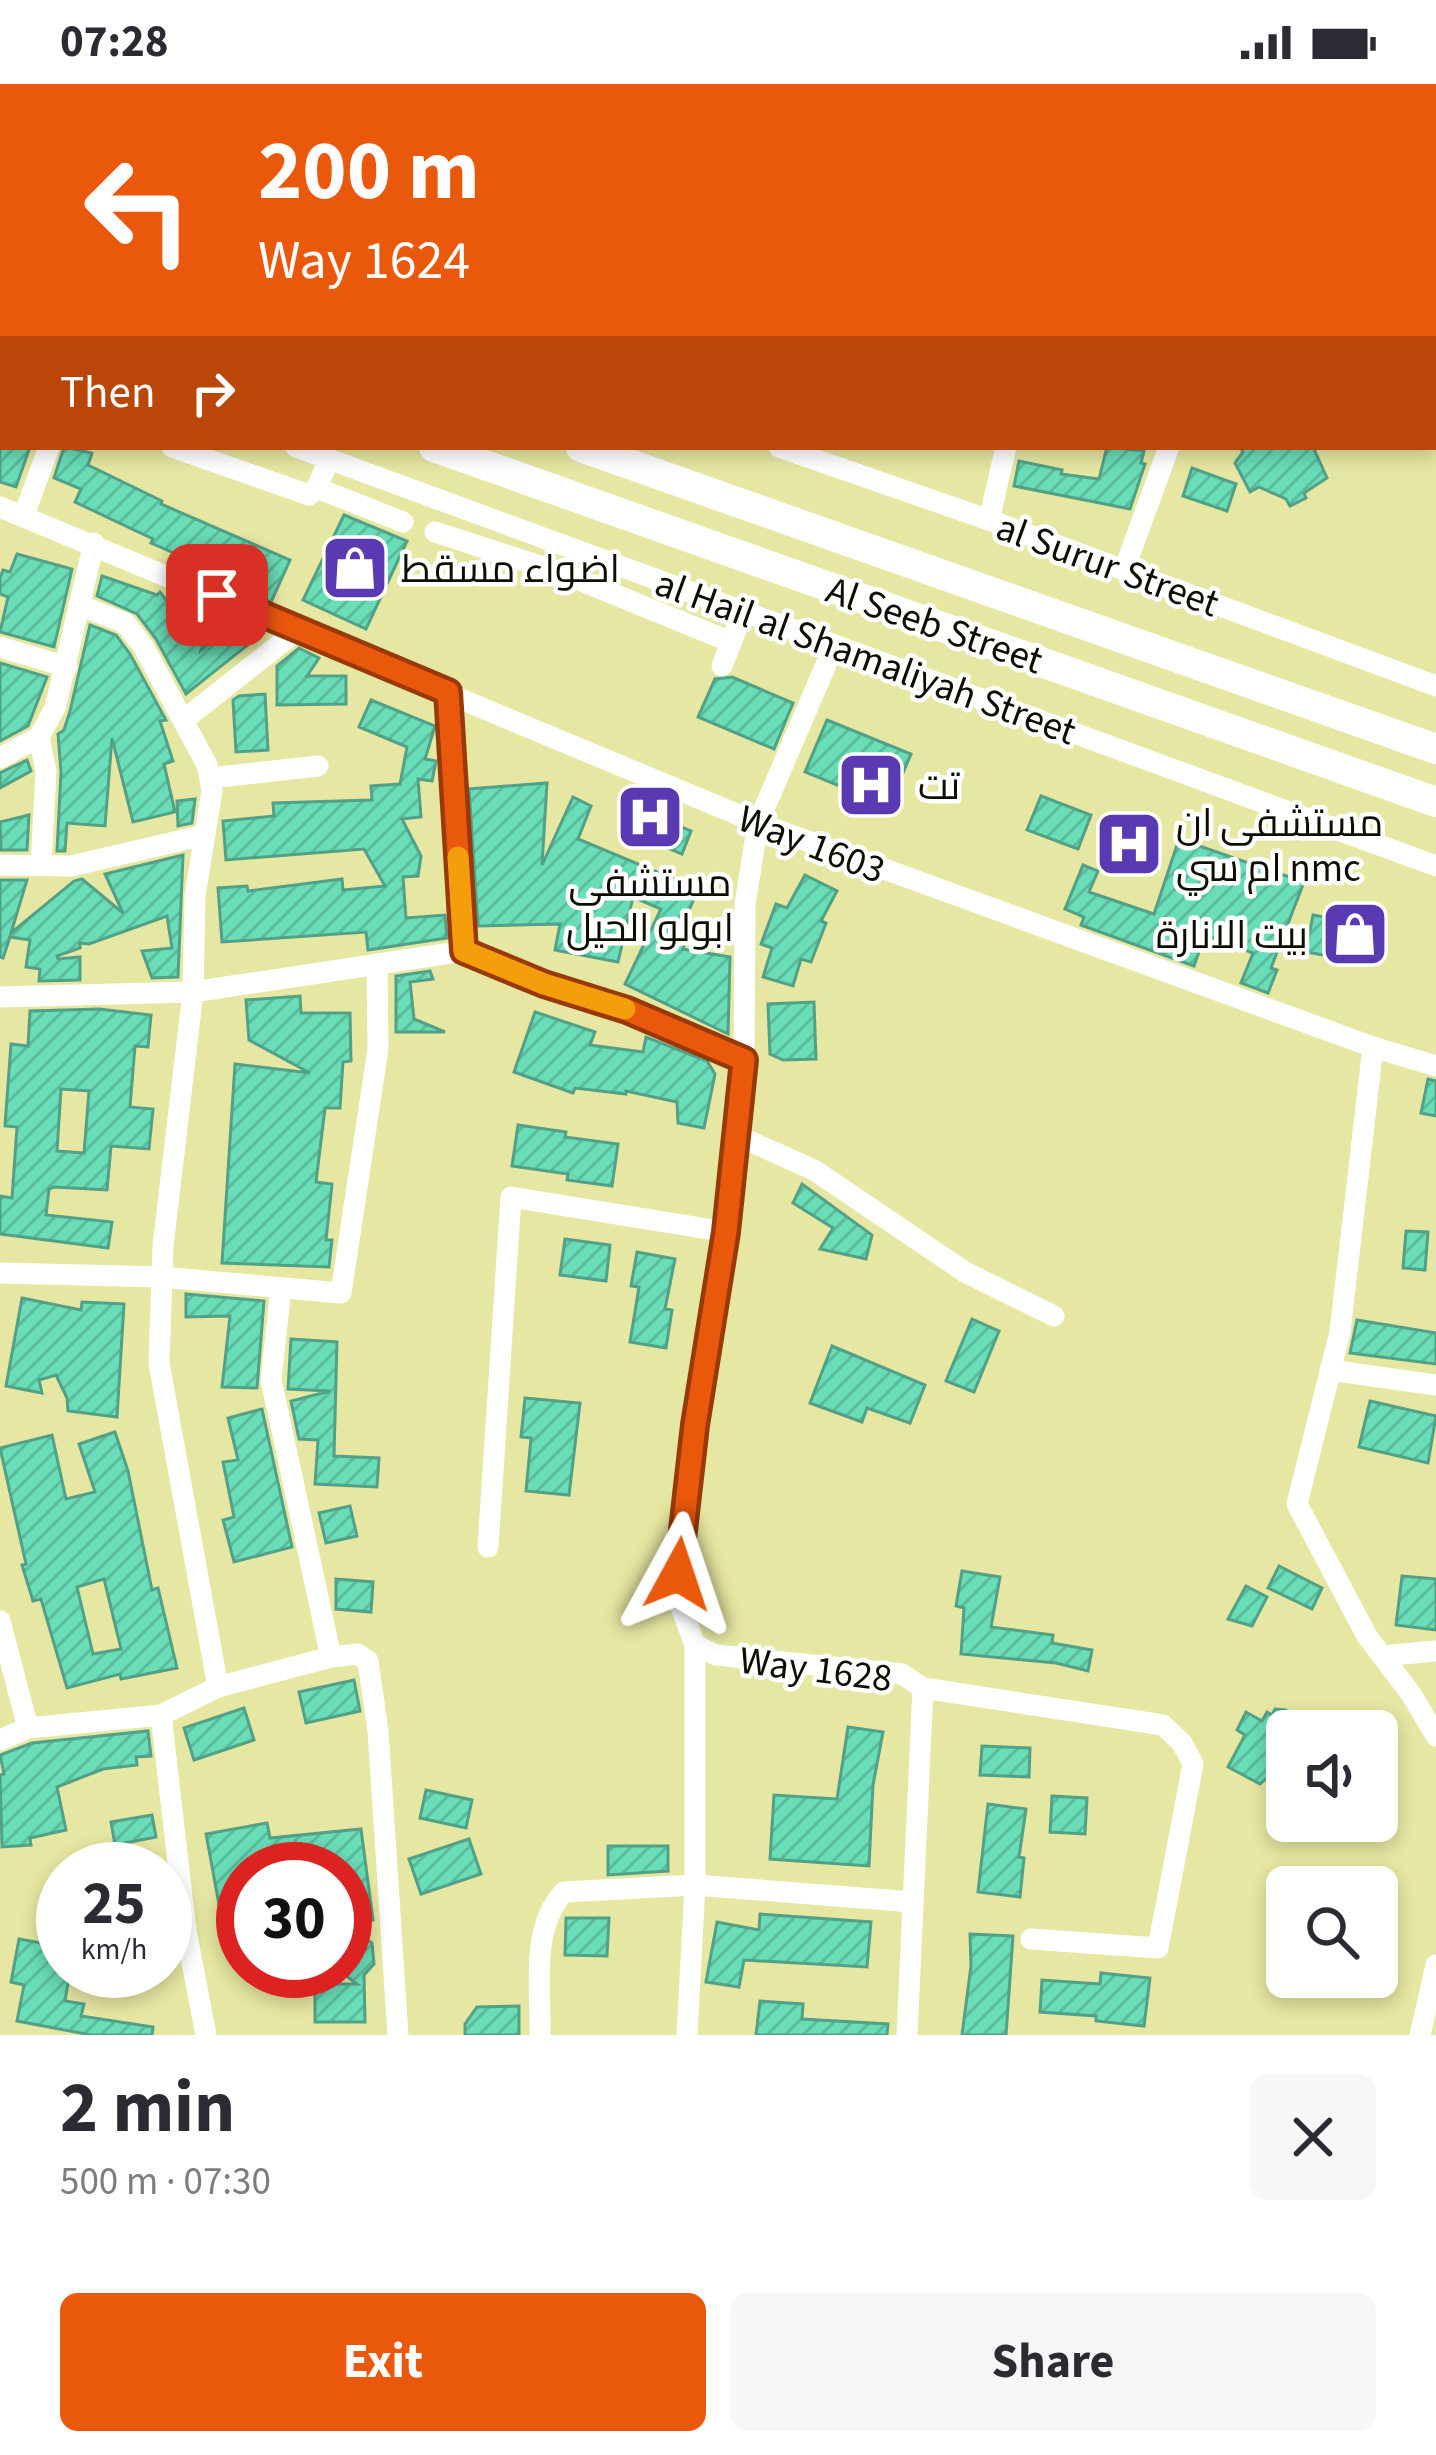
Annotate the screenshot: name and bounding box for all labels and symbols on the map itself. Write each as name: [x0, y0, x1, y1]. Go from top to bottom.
street label: al Surur Street: [988, 500, 1226, 632]
shop icon: اضواء مسقط: [320, 533, 390, 603]
place label: اضواء مسقط: [401, 542, 620, 598]
pin: [166, 544, 268, 646]
street label: al Hail al Shamaliyah Street: [647, 556, 1084, 760]
street label: Al Seeb Street: [819, 563, 1050, 689]
hospital icon: تت: [836, 750, 906, 820]
place label: تت: [918, 759, 960, 815]
hospital icon: مستشفى ابولو الحيل: [615, 782, 685, 852]
street label: Way 1603: [730, 791, 893, 898]
place label: مستشفى ان ام سي nmc: [1176, 796, 1383, 897]
hospital icon: مستشفى ان ام سي nmc: [1094, 809, 1164, 879]
place label: مستشفى ابولو الحيل: [566, 856, 734, 957]
shop icon: بيت الانارة: [1320, 899, 1390, 969]
place label: بيت الانارة: [1156, 908, 1308, 964]
position arrow: [615, 1511, 741, 1637]
street label: Way 1628: [736, 1633, 895, 1707]
speed limit sign: 30: [216, 1842, 372, 1998]

